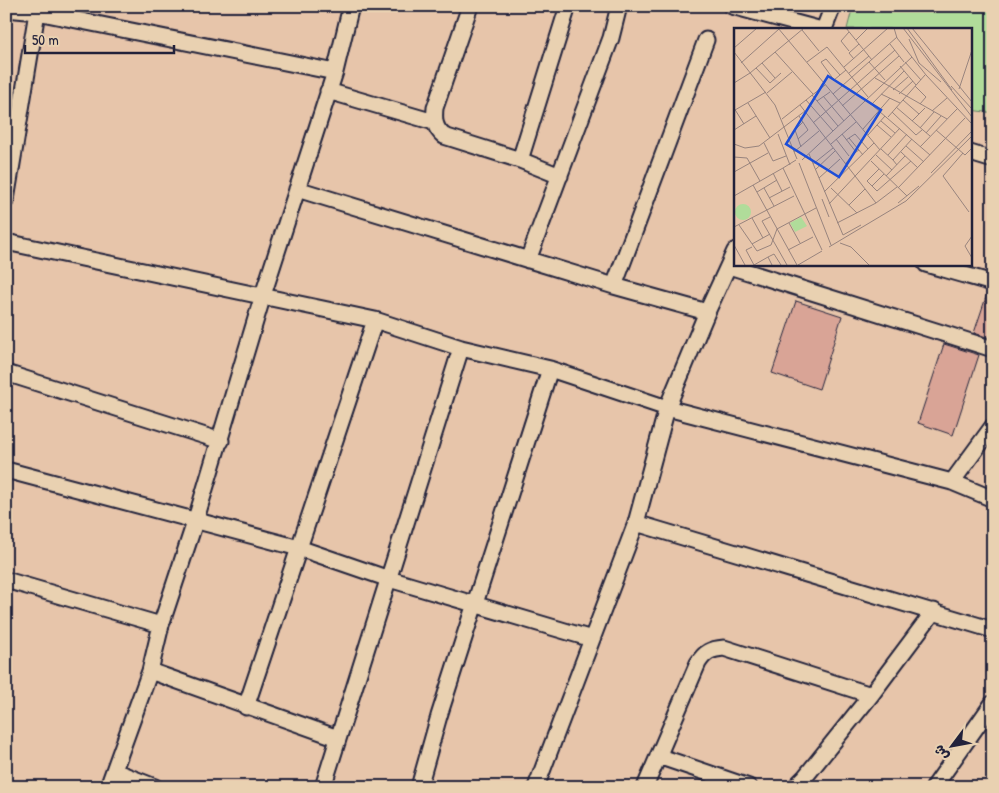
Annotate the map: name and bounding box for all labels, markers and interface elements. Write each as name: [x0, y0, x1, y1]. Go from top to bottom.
scale bar: [25, 22, 174, 54]
inset map: [734, 28, 972, 265]
text: 50 m: [32, 29, 59, 50]
north arrow: [926, 720, 976, 770]
text: ش: [928, 742, 953, 765]

